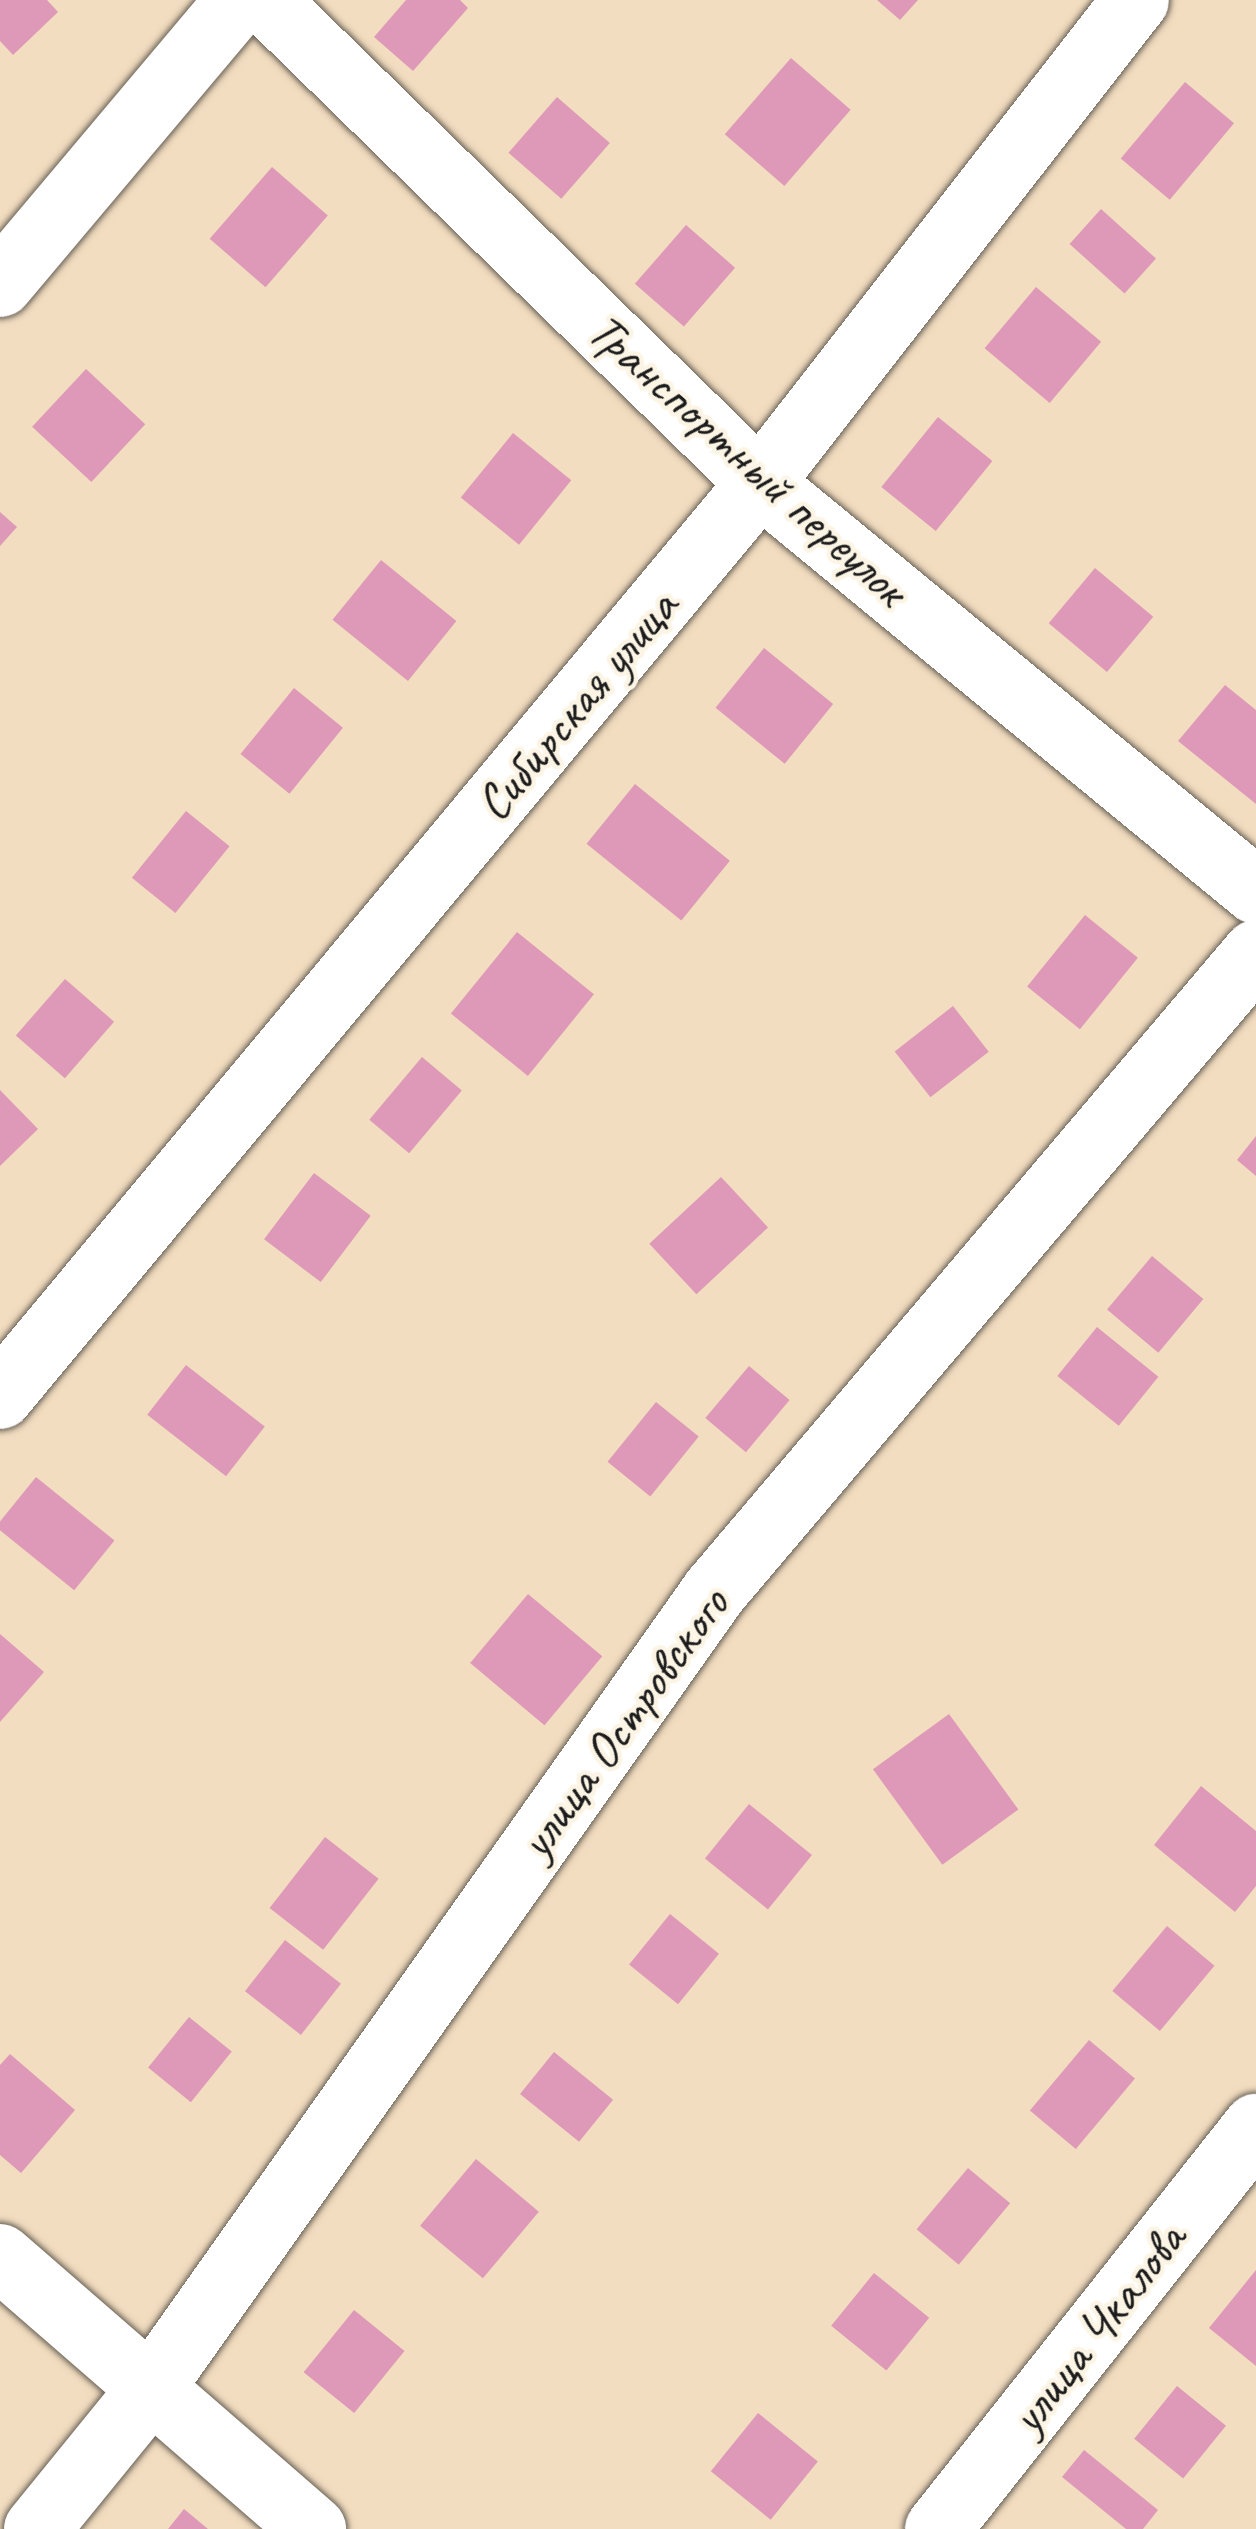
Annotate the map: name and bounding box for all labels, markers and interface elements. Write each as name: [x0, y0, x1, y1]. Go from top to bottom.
street label: Транспортный переулок: [576, 299, 920, 619]
street label: Сибирская улица: [460, 575, 692, 835]
street label: улица Островского: [503, 1574, 743, 1872]
street label: улица Чкалова: [996, 2211, 1198, 2445]

